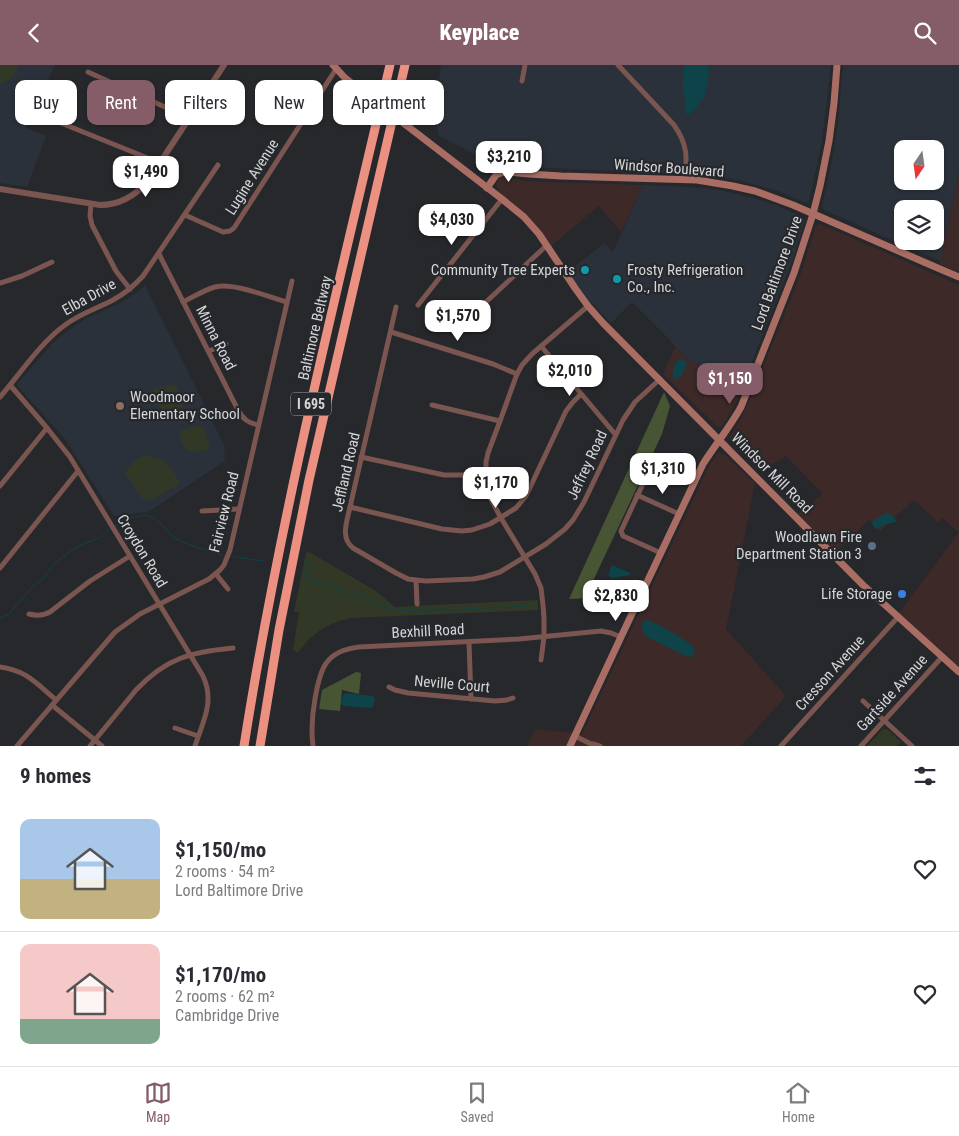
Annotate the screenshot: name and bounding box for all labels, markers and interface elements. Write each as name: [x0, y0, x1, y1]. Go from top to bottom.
icon: back: [20, 19, 48, 47]
icon: search: [911, 19, 939, 47]
text: Keyplace: [440, 20, 519, 45]
chip: Buy: [15, 80, 77, 125]
chip: Rent: [87, 80, 155, 125]
chip: Filters: [165, 80, 245, 125]
chip: New: [255, 80, 323, 125]
chip: Apartment: [333, 80, 444, 125]
street label: Lugine Avenue: [222, 136, 282, 218]
north arrow: [894, 140, 944, 190]
map controls: [894, 140, 944, 250]
pin: $3,210: [468, 141, 550, 183]
text: $3,210: [487, 147, 531, 166]
pin: $1,490: [105, 155, 187, 198]
street label: Windsor Boulevard: [613, 155, 725, 181]
text: $1,490: [124, 162, 168, 181]
button: layers: [894, 200, 944, 250]
pin: $4,030: [411, 203, 493, 246]
text: $4,030: [430, 210, 474, 229]
street label: Lord Baltimore Drive: [748, 213, 806, 333]
place label: Community Tree Experts: [431, 261, 575, 279]
place label: Frosty Refrigeration Co., Inc.: [627, 261, 743, 296]
marker: Community Tree Experts: [579, 264, 591, 276]
marker: Frosty Refrigeration Co., Inc.: [611, 273, 623, 285]
street label: Baltimore Beltway: [294, 274, 336, 382]
street label: Elba Drive: [59, 275, 119, 319]
pin: $1,570: [417, 299, 499, 342]
street label: Minna Road: [192, 303, 240, 373]
text: $1,570: [436, 306, 480, 325]
pin: $2,010: [529, 355, 611, 397]
text: $2,010: [548, 361, 592, 380]
pin: $1,150: [689, 363, 771, 405]
text: $1,150: [708, 369, 752, 388]
place label: Woodmoor Elementary School: [130, 388, 240, 423]
road number: I 695: [291, 393, 331, 415]
marker: Woodmoor Elementary School: [114, 400, 126, 412]
street label: Jeffrey Road: [563, 427, 611, 503]
street label: Windsor Mill Road: [728, 429, 816, 517]
street label: Jeffland Road: [328, 431, 364, 513]
pin: $1,310: [622, 453, 704, 495]
text: $1,310: [641, 459, 685, 478]
pin: $1,170: [455, 467, 537, 509]
street label: Fairview Road: [205, 470, 243, 554]
text: $1,170: [474, 473, 518, 492]
street label: Croydon Road: [113, 511, 171, 591]
place label: Woodlawn Fire Department Station 3: [736, 528, 862, 563]
marker: Woodlawn Fire Department Station 3: [866, 540, 878, 552]
pin: $2,830: [575, 579, 657, 622]
place label: Life Storage: [821, 585, 892, 603]
text: $2,830: [594, 586, 638, 605]
marker: Life Storage: [896, 588, 908, 600]
street label: Bexhill Road: [391, 620, 465, 642]
street label: Cresson Avenue: [792, 632, 868, 714]
street label: Gartside Avenue: [853, 651, 931, 735]
street label: Neville Court: [413, 672, 491, 696]
icon: filters: [911, 762, 939, 790]
text: 9 homes: [20, 764, 91, 788]
text: $1,150/mo: [175, 838, 266, 862]
icon: home: [60, 839, 120, 899]
icon: heart: [911, 855, 939, 883]
text: 2 rooms · 54 m²: [175, 862, 275, 881]
text: Lord Baltimore Drive: [175, 881, 303, 900]
text: $1,170/mo: [175, 963, 266, 987]
icon: home: [60, 964, 120, 1024]
icon: heart: [911, 980, 939, 1008]
text: 2 rooms · 62 m²: [175, 987, 275, 1006]
text: Cambridge Drive: [175, 1006, 279, 1025]
tab: Map: [144, 1079, 172, 1125]
tab: Saved: [460, 1079, 494, 1125]
tab: Home: [782, 1079, 815, 1125]

